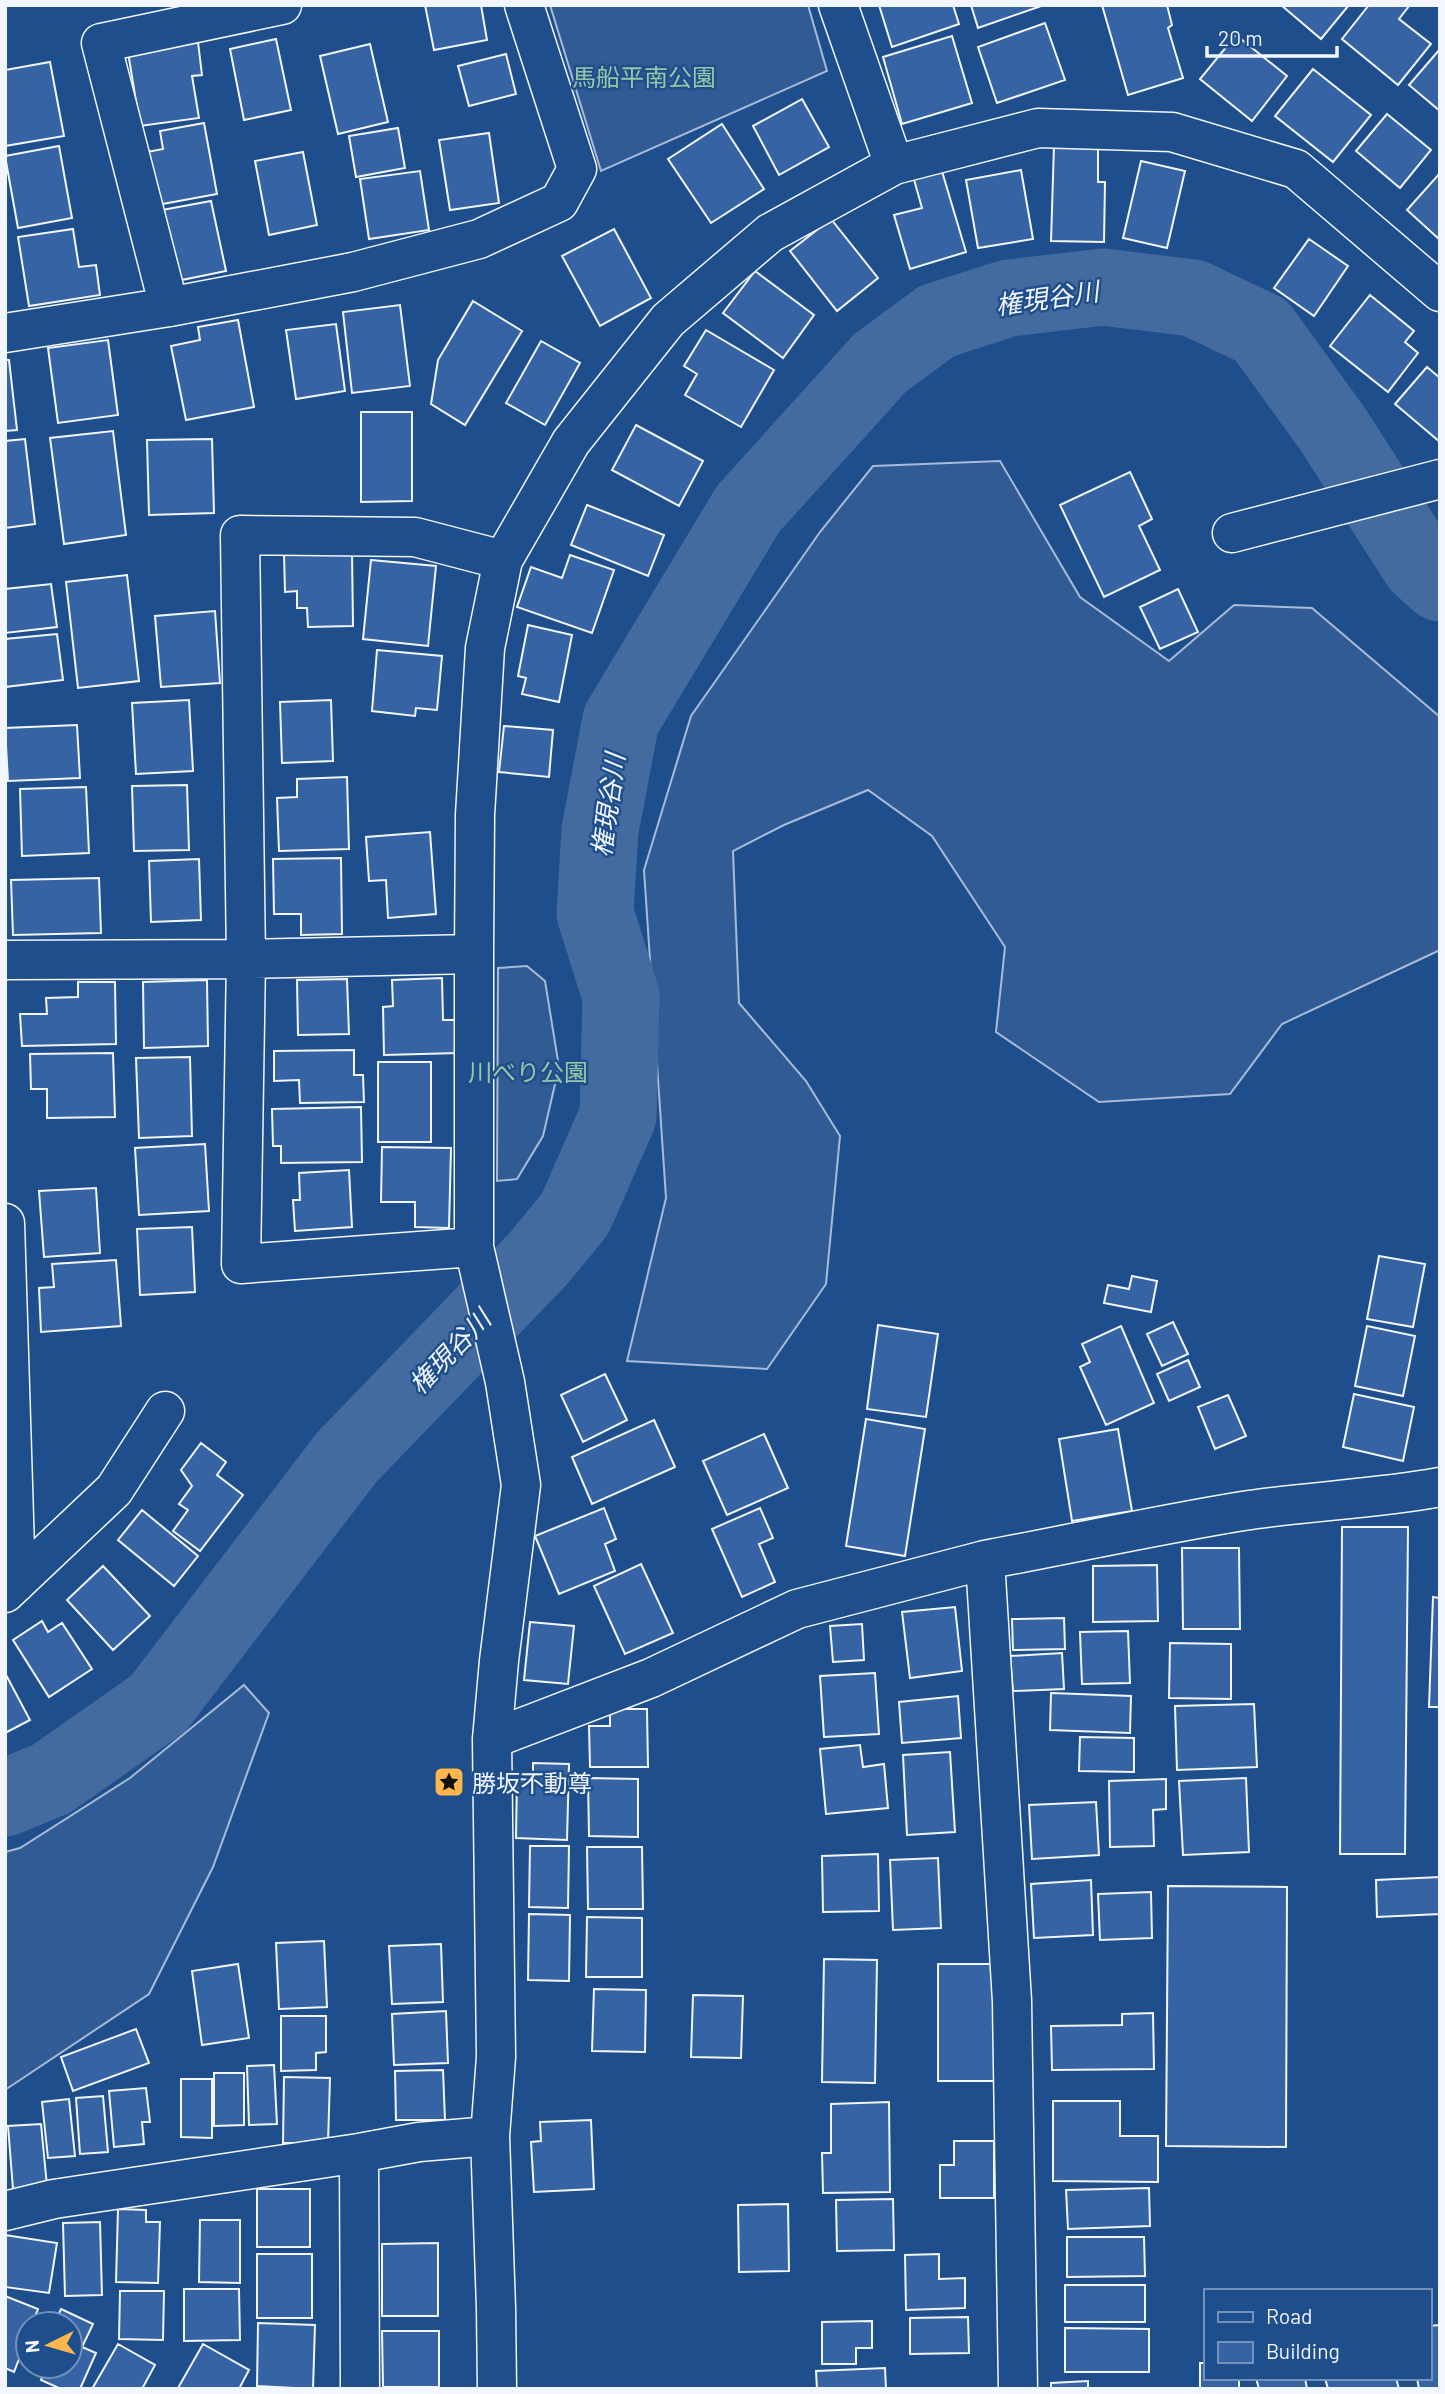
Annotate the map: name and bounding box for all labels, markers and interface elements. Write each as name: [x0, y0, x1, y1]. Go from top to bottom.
scale bar: [1207, 14, 1336, 58]
text: 20 m: [1218, 25, 1263, 50]
park label: 馬船平南公園: [572, 62, 716, 91]
water label: 権現谷川: [993, 274, 1104, 320]
water label: 権現谷川: [584, 748, 630, 859]
park label: 川べり公園: [468, 1057, 588, 1086]
water label: 権現谷川: [402, 1301, 498, 1399]
place icon: 勝坂不動尊: [432, 1765, 466, 1799]
place label: 勝坂不動尊: [472, 1768, 592, 1797]
legend: [1204, 2289, 1431, 2380]
text: Road: [1266, 2303, 1312, 2328]
north arrow: [14, 2310, 84, 2380]
text: Building: [1266, 2338, 1340, 2363]
text: N: [20, 2339, 44, 2354]

